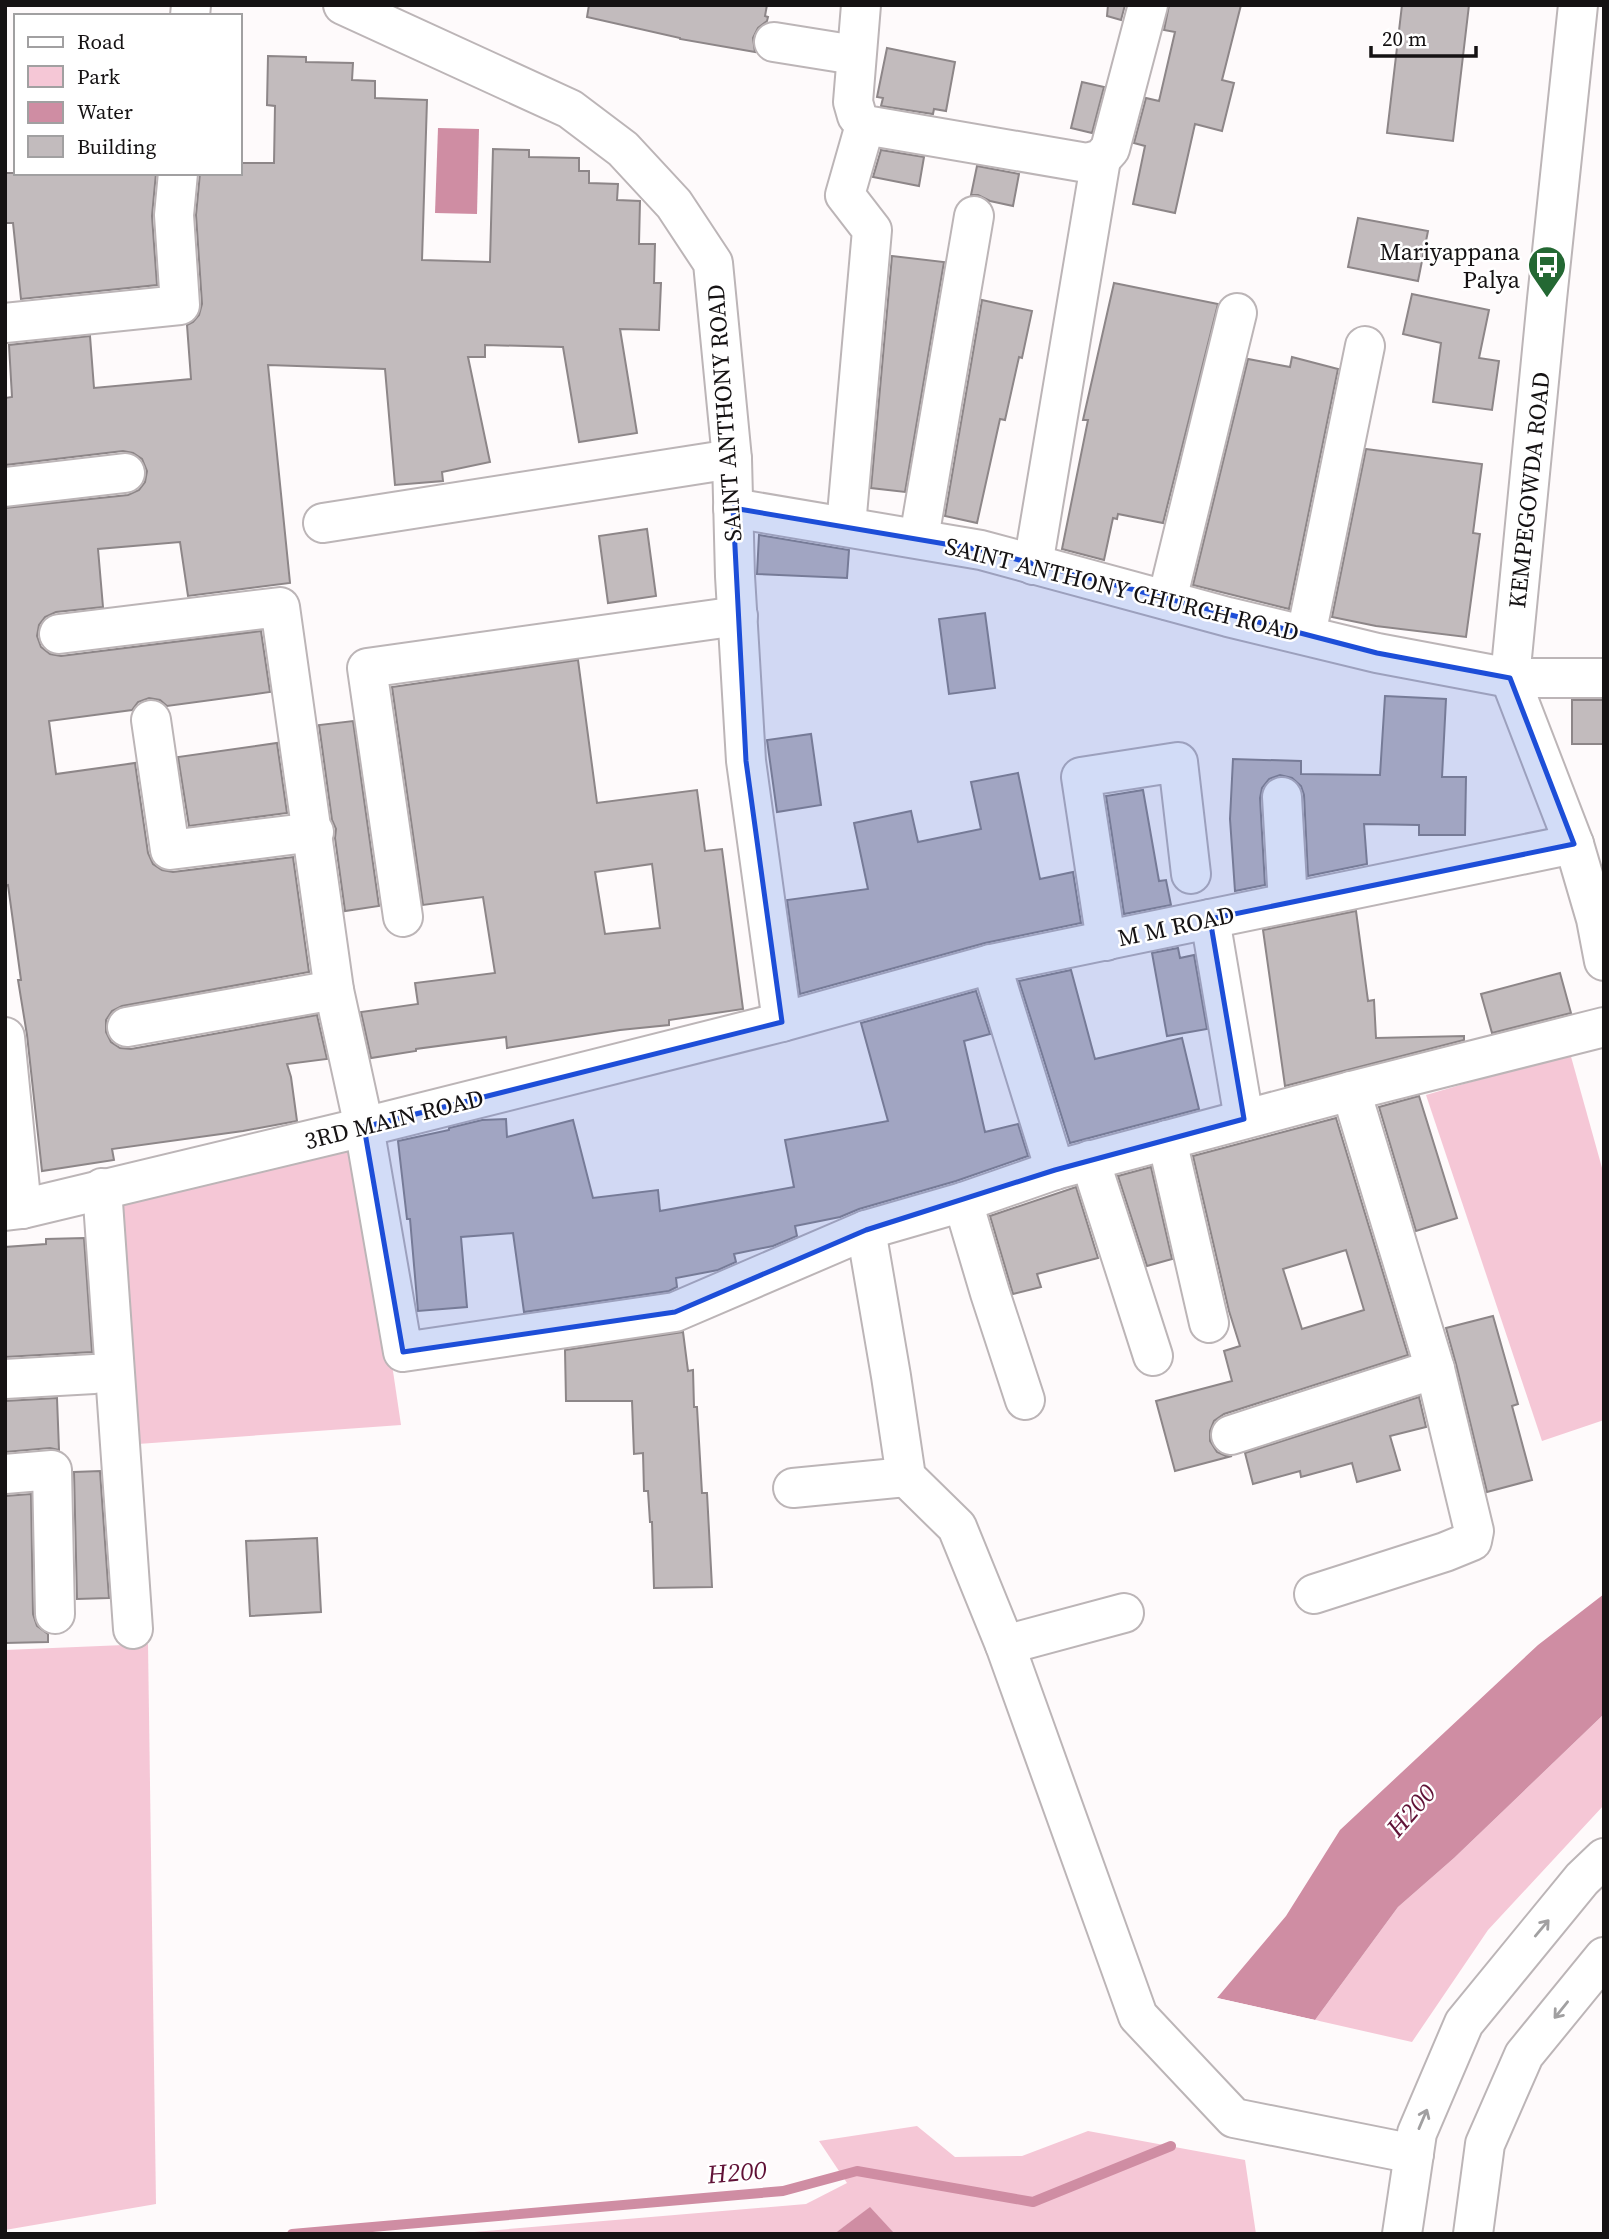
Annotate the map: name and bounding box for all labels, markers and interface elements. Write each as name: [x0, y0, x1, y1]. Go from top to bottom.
legend: [14, 14, 242, 175]
scale bar: [1371, 14, 1476, 58]
text: 20 m: [1382, 24, 1427, 53]
text: Road: [77, 27, 125, 56]
text: Park: [77, 62, 121, 91]
text: Water: [77, 97, 133, 126]
text: Building: [77, 132, 156, 161]
place label: Mariyappana Palya: [1380, 235, 1521, 296]
bus stop icon: Mariyappana Palya: [1526, 244, 1568, 299]
street label: SAINT ANTHONY ROAD: [699, 283, 749, 543]
street label: KEMPEGOWDA ROAD: [1500, 370, 1558, 610]
street label: SAINT ANTHONY CHURCH ROAD: [942, 529, 1302, 649]
street label: M M ROAD: [1115, 898, 1237, 954]
street label: 3RD MAIN ROAD: [301, 1081, 487, 1157]
water label: H200: [1377, 1776, 1444, 1845]
one-way arrow: [1534, 1919, 1550, 1937]
one-way arrow: [1553, 2000, 1568, 2018]
one-way arrow: [1417, 2108, 1430, 2130]
water label: H200: [705, 2151, 768, 2193]

